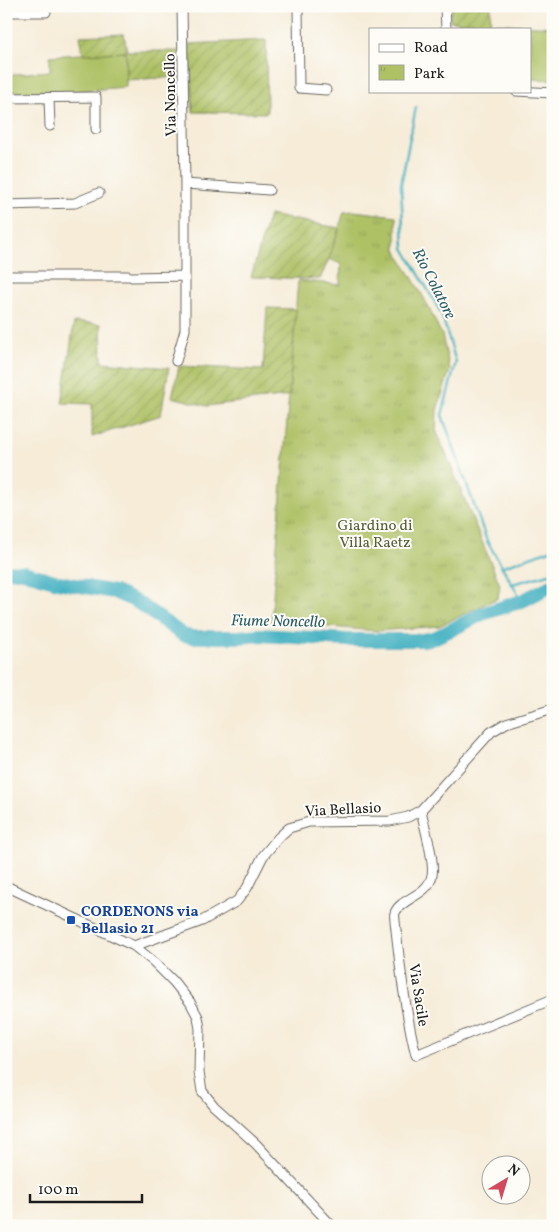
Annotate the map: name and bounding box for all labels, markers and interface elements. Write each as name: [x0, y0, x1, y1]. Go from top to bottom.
legend: [369, 28, 532, 92]
text: Road: [414, 38, 448, 59]
street label: Via Noncello: [160, 53, 183, 137]
text: Park: [414, 64, 445, 85]
water label: Rio Colatore: [406, 245, 461, 323]
park label: Giardino di Villa Raetz: [337, 516, 413, 554]
water label: Fiume Noncello: [231, 610, 326, 634]
street label: Via Bellasio: [304, 798, 382, 823]
place label: CORDENONS via Bellasio 21: [81, 902, 199, 940]
marker: CORDENONS via Bellasio 21: [65, 914, 77, 926]
street label: Via Sacile: [402, 962, 433, 1028]
north arrow: [482, 1154, 532, 1204]
text: N: [503, 1160, 523, 1182]
scale bar: [30, 1172, 142, 1204]
text: 100 m: [38, 1180, 78, 1201]

